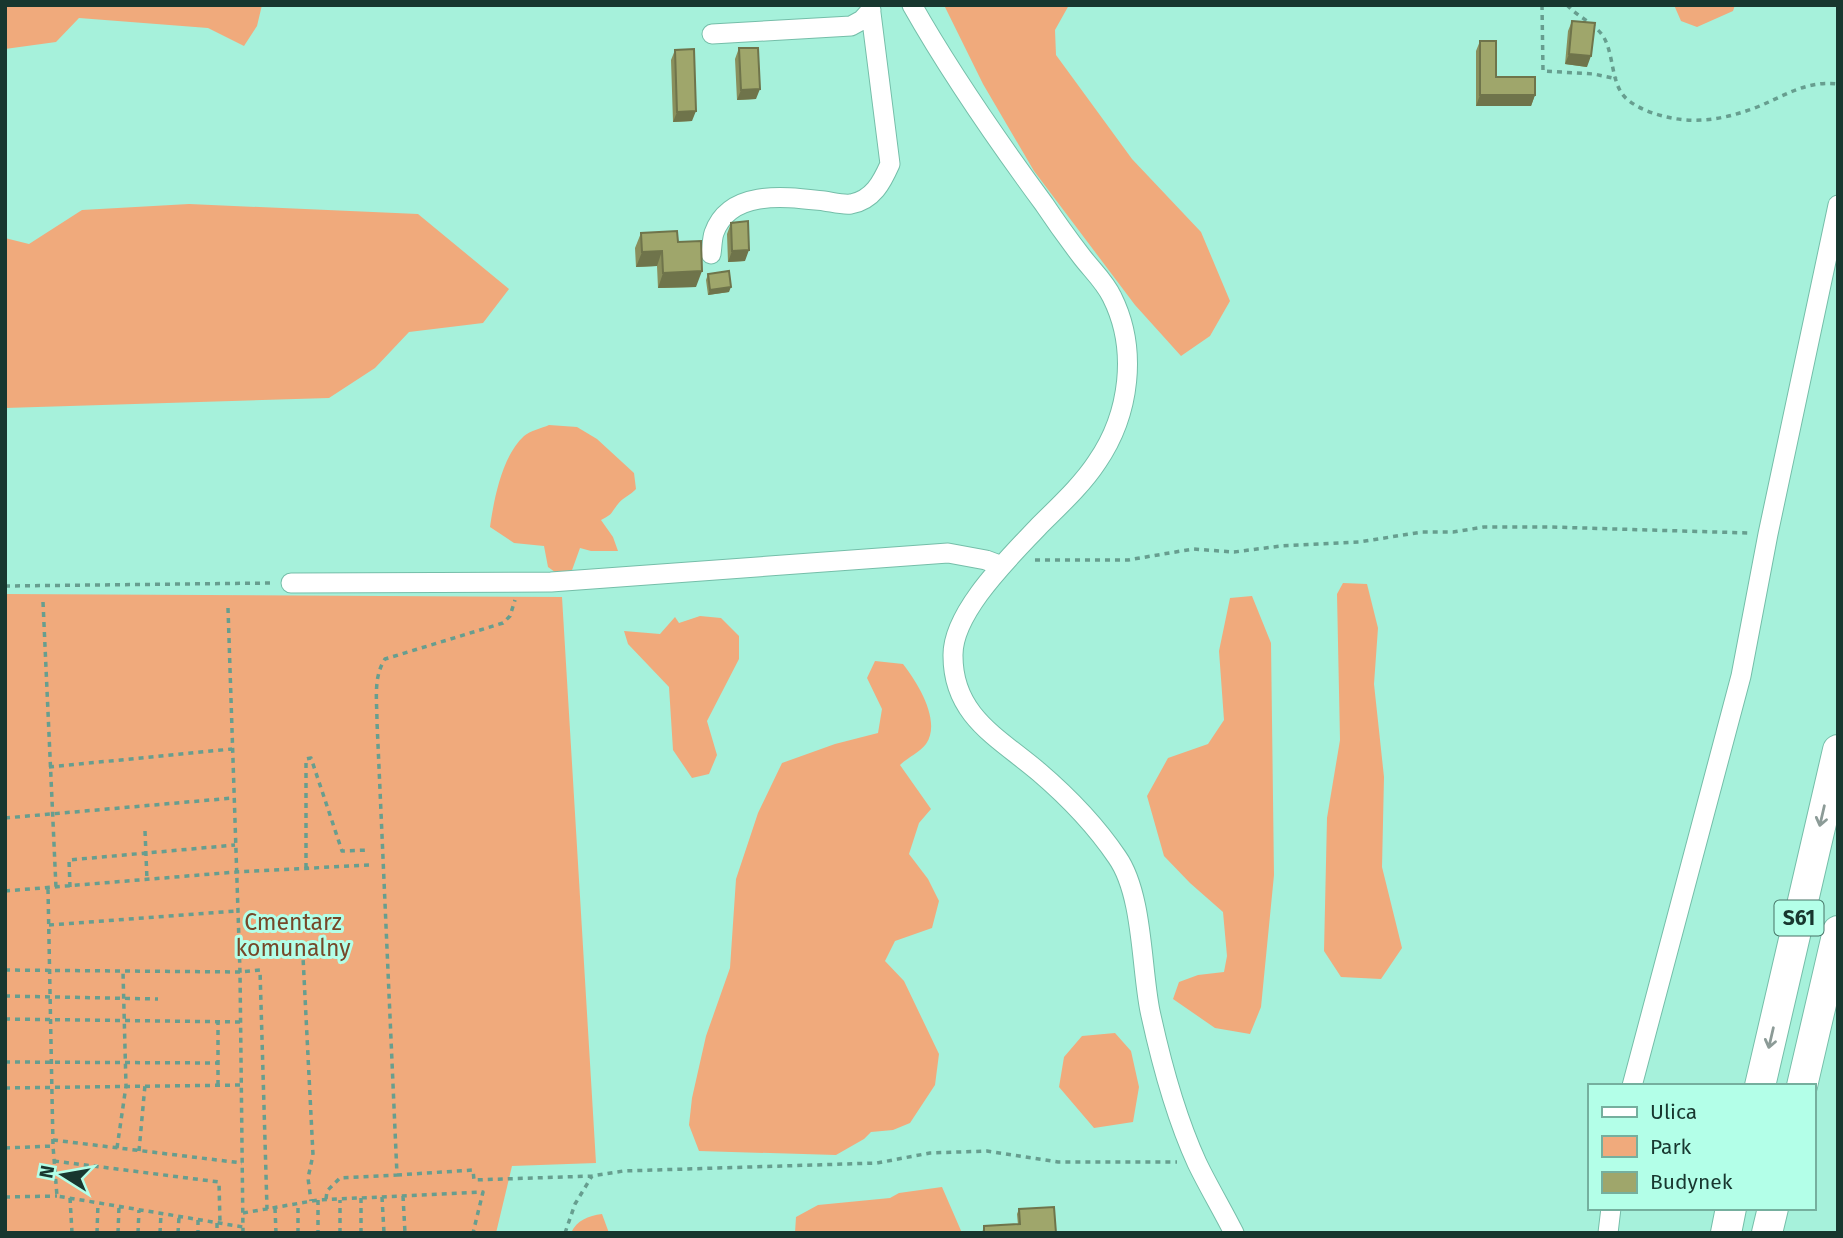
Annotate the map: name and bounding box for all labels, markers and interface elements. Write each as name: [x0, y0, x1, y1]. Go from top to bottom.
one-way arrow: [1815, 804, 1829, 827]
road number: S61: [1774, 900, 1824, 936]
park label: Cmentarz komunalny: [235, 908, 351, 962]
one-way arrow: [1764, 1026, 1777, 1049]
legend: [1588, 1084, 1815, 1210]
text: Ulica: [1650, 1099, 1697, 1125]
text: Park: [1650, 1134, 1692, 1160]
north arrow: [28, 1140, 98, 1210]
text: N: [34, 1163, 59, 1180]
text: Budynek: [1650, 1169, 1733, 1195]

